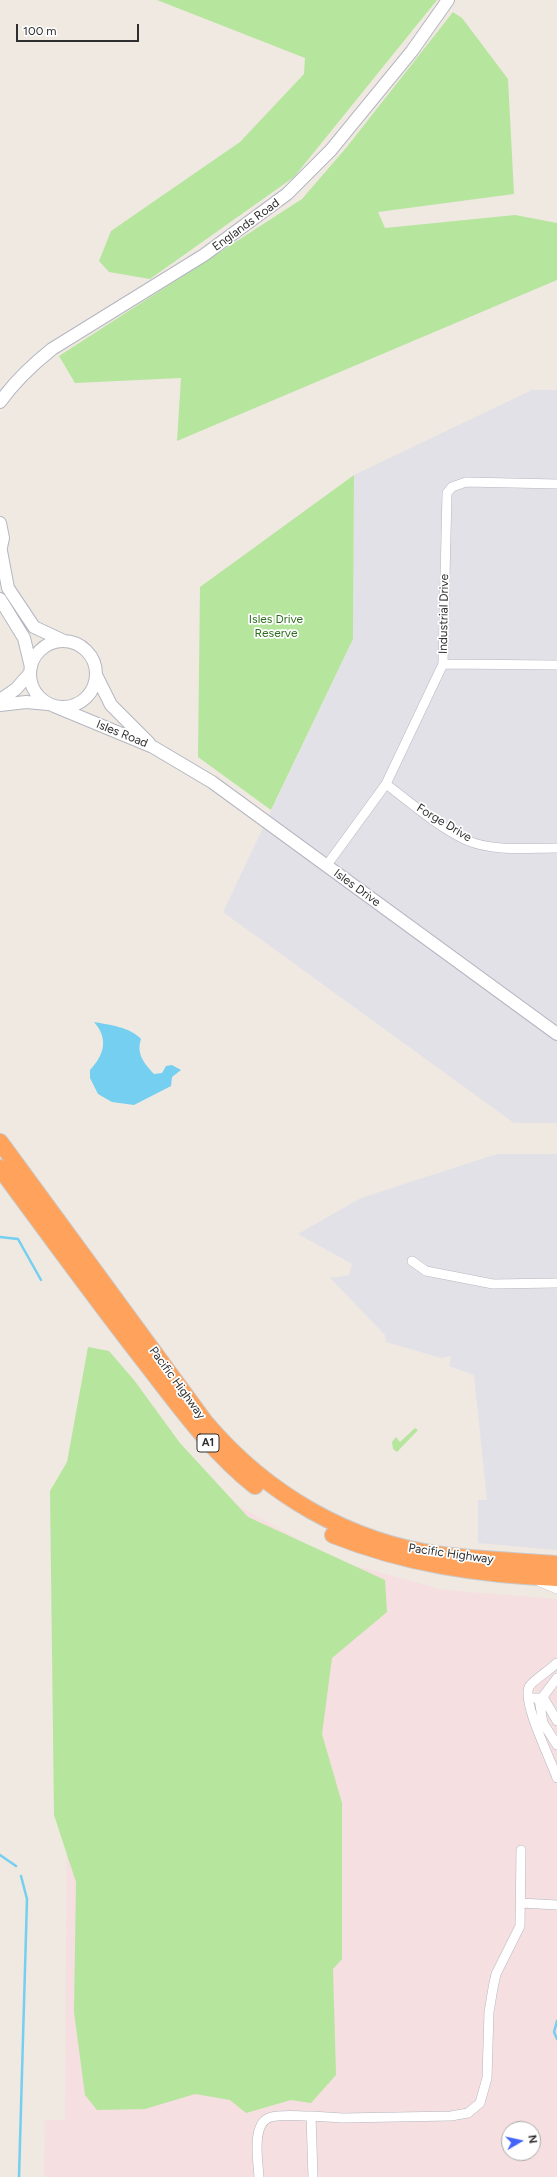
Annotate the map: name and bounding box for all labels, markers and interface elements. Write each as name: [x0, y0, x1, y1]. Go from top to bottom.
scale bar: [18, 16, 141, 42]
text: 100 m: [23, 24, 57, 38]
street label: Englands Road: [210, 196, 282, 254]
street label: Industrial Drive: [436, 574, 452, 654]
park label: Isles Drive Reserve: [249, 612, 303, 640]
street label: Isles Road: [94, 717, 150, 751]
street label: Forge Drive: [414, 801, 474, 845]
street label: Isles Drive: [331, 866, 383, 910]
street label: Pacific Highway: [146, 1344, 208, 1422]
road number: A1: [197, 1434, 219, 1452]
street label: Pacific Highway: [407, 1541, 495, 1567]
north arrow: [501, 2121, 541, 2161]
text: N: [525, 2134, 539, 2144]

